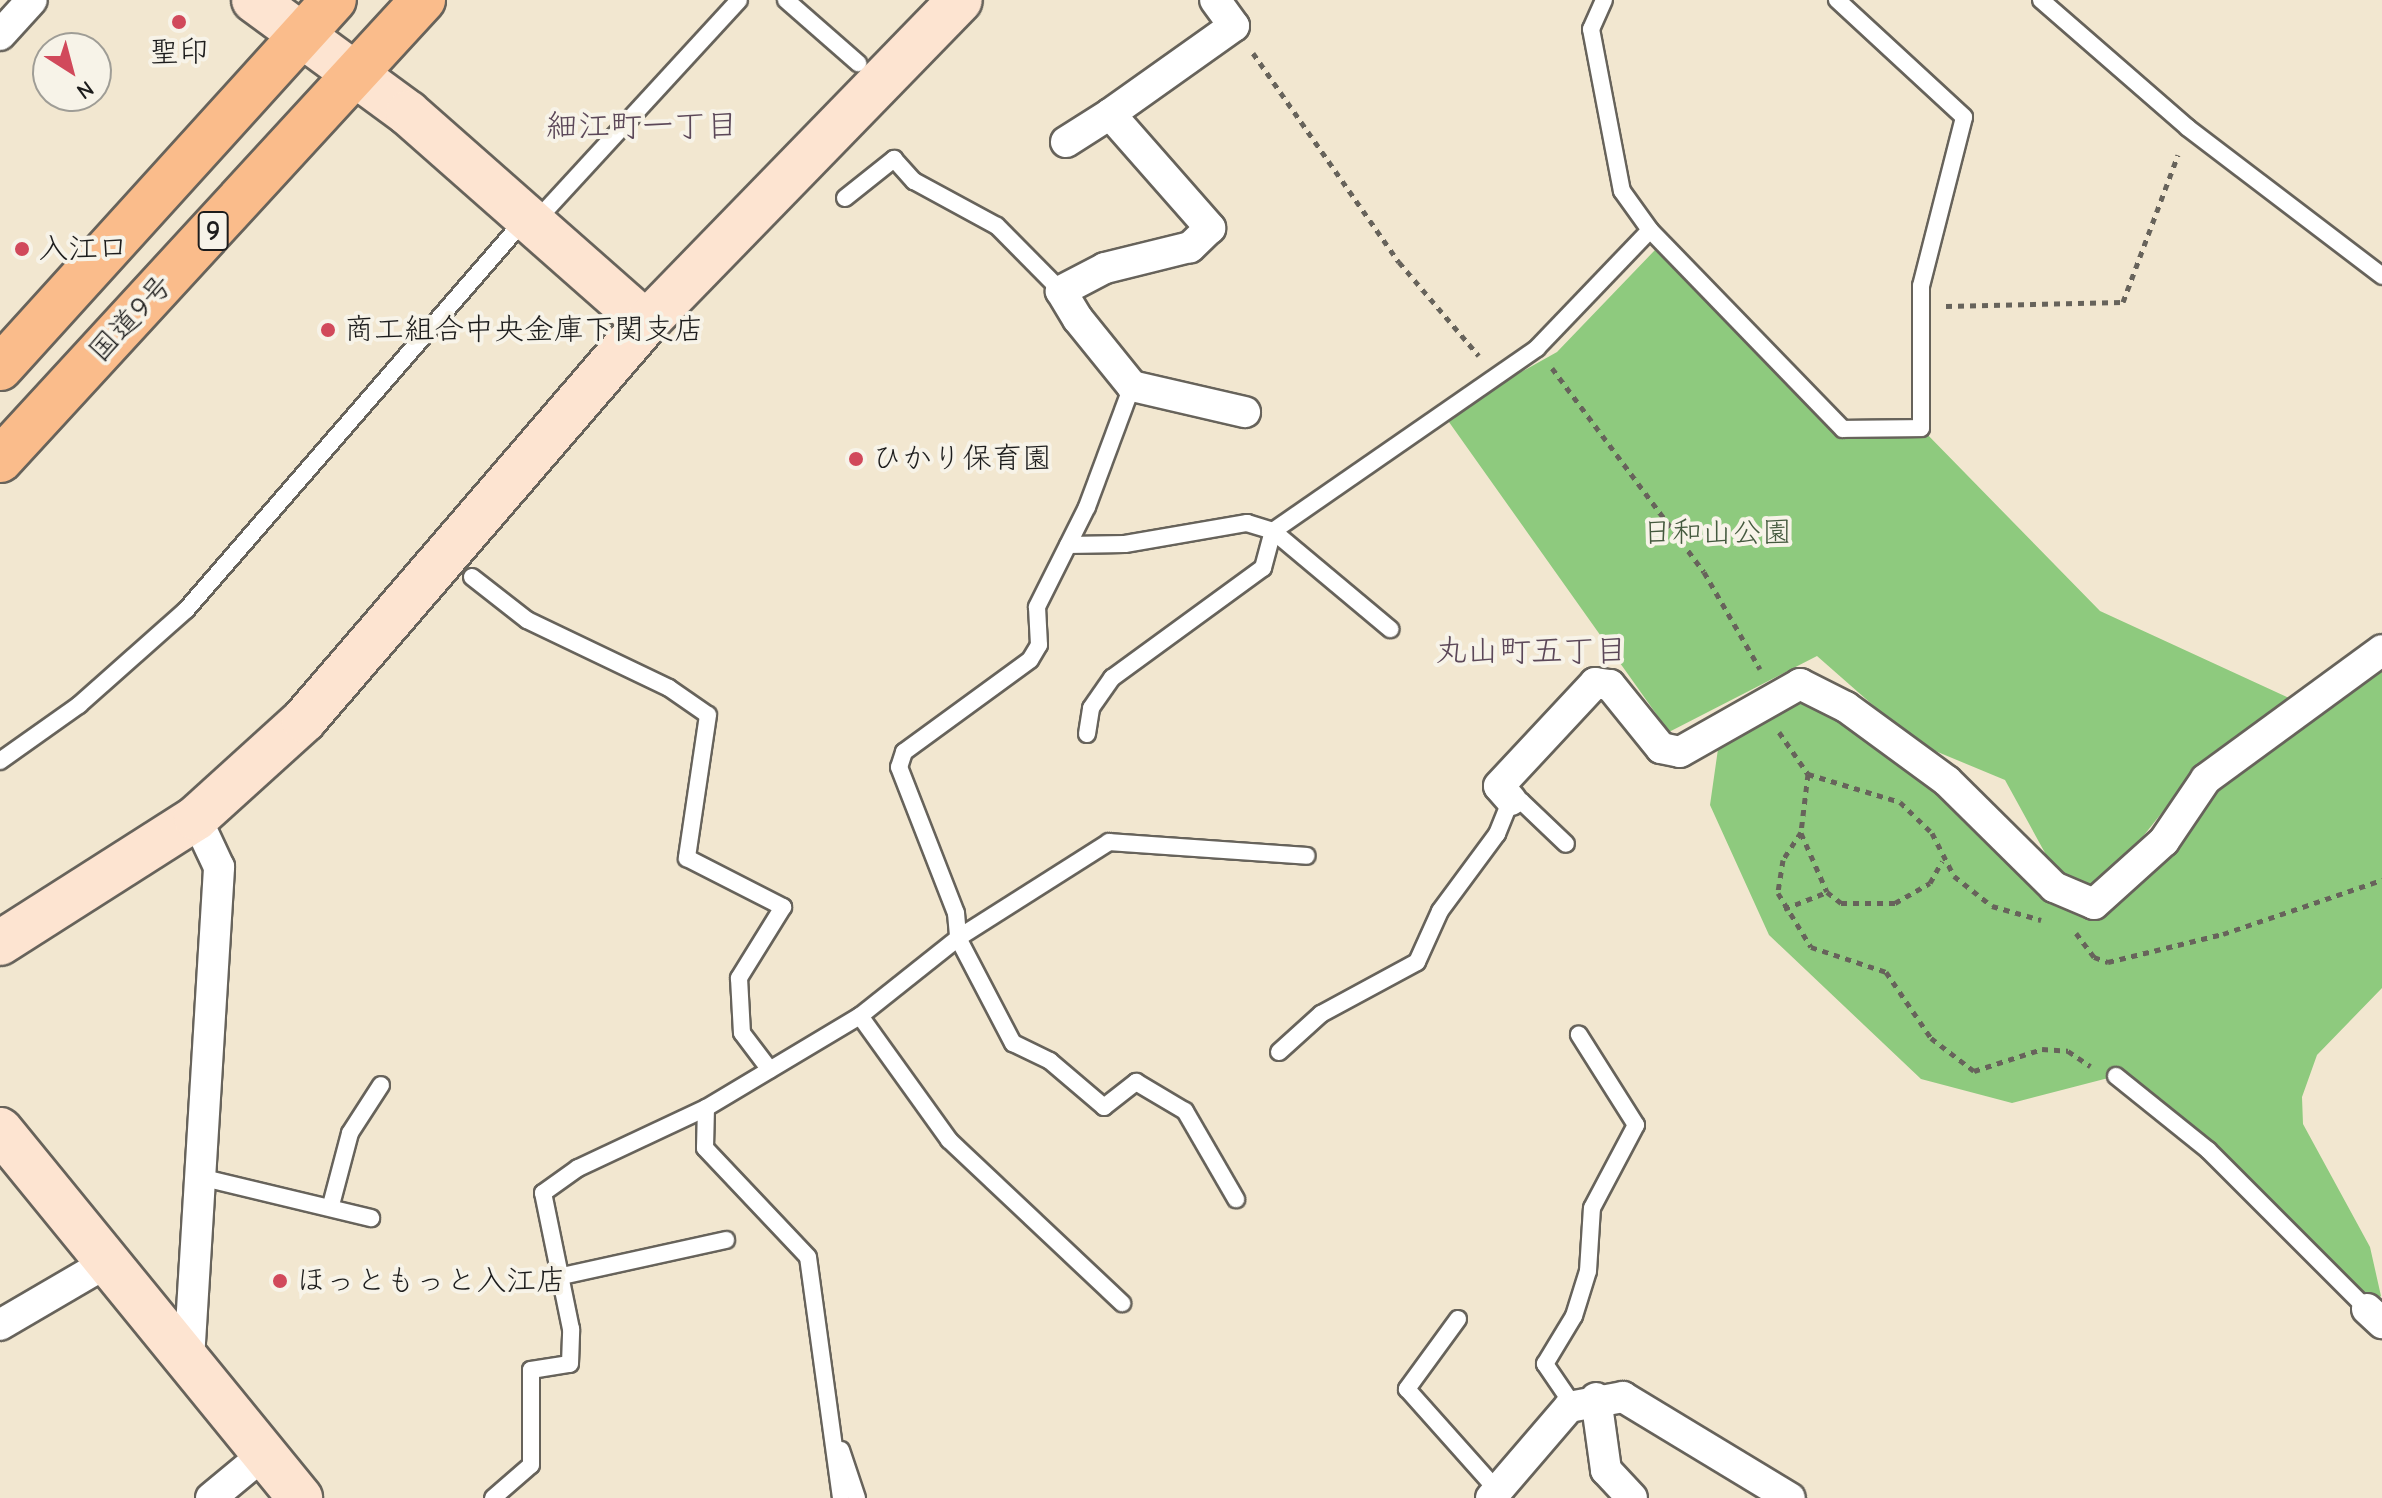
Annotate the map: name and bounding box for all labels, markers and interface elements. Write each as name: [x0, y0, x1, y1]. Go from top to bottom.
marker: 聖印: [170, 13, 188, 31]
north arrow: [32, 32, 112, 112]
place label: 聖印: [149, 35, 209, 71]
text: N: [71, 75, 98, 105]
district label: 細江町一丁目: [546, 107, 738, 145]
road number: 9: [197, 207, 229, 255]
place label: 入江口: [38, 231, 128, 267]
marker: 入江口: [13, 240, 31, 258]
street label: 国道9号: [82, 268, 180, 370]
place label: 商工組合中央金庫下関支店: [344, 312, 704, 348]
marker: 商工組合中央金庫下関支店: [319, 321, 337, 339]
place label: ひかり保育園: [872, 441, 1052, 477]
marker: ひかり保育園: [847, 450, 865, 468]
park label: 日和山公園: [1642, 515, 1792, 551]
district label: 丸山町五丁目: [1435, 632, 1627, 670]
place label: ほっともっと入江店: [296, 1263, 566, 1299]
marker: ほっともっと入江店: [271, 1272, 289, 1290]

